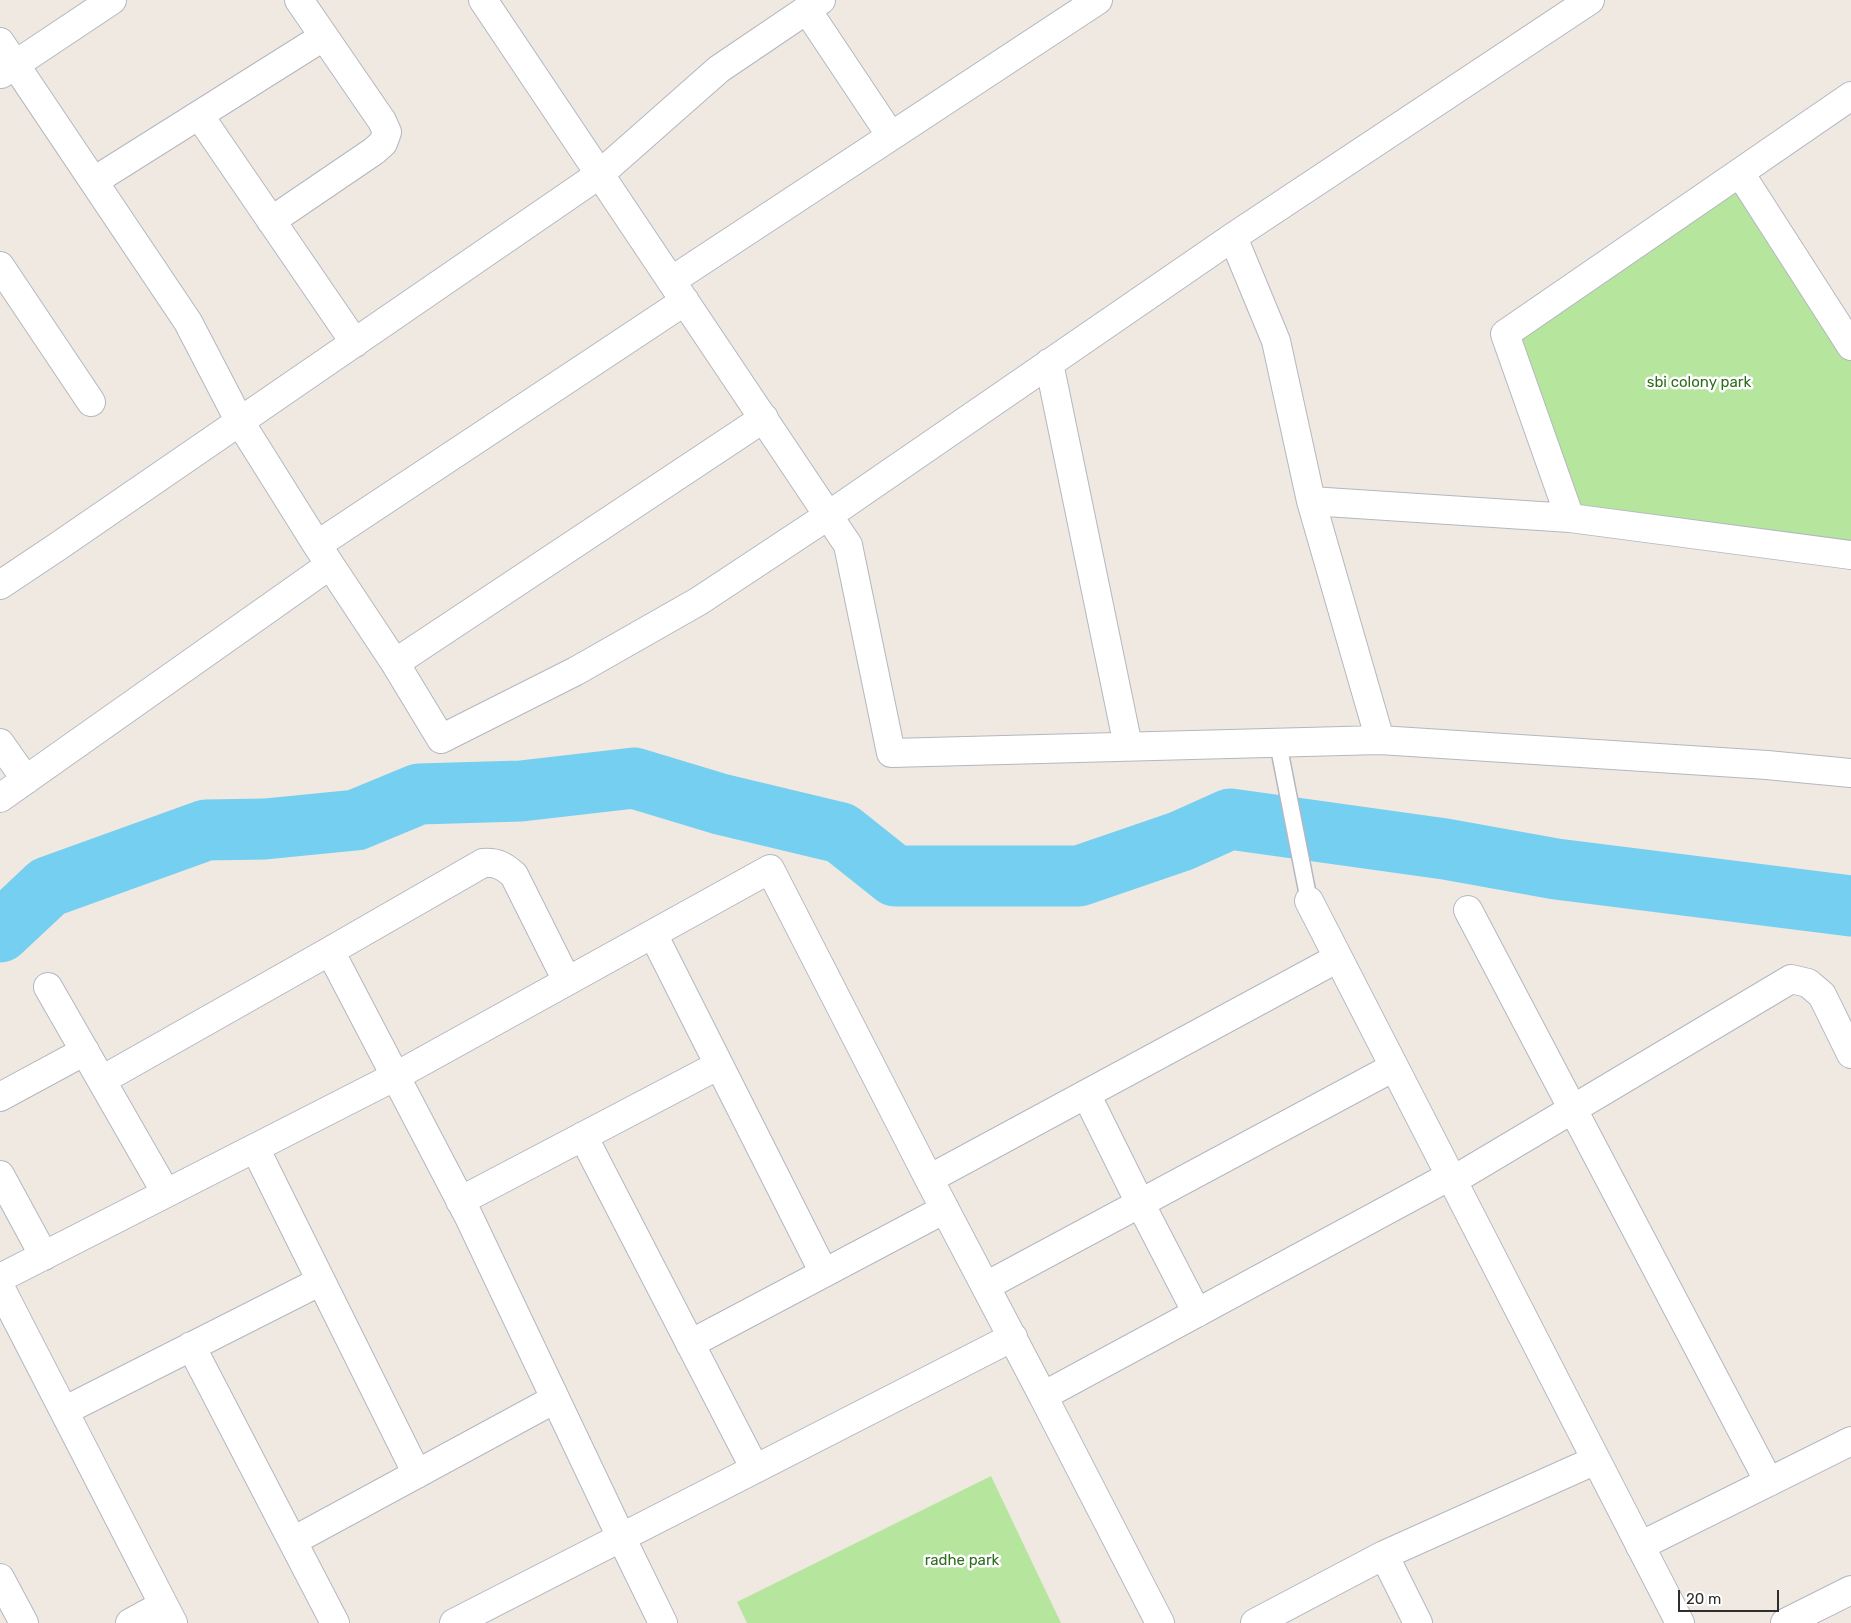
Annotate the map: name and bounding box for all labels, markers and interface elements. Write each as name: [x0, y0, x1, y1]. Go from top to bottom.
park label: sbi colony park: [1647, 374, 1751, 392]
park label: radhe park: [925, 1552, 999, 1570]
scale bar: [1681, 1580, 1782, 1612]
text: 20 m: [1686, 1590, 1721, 1608]

